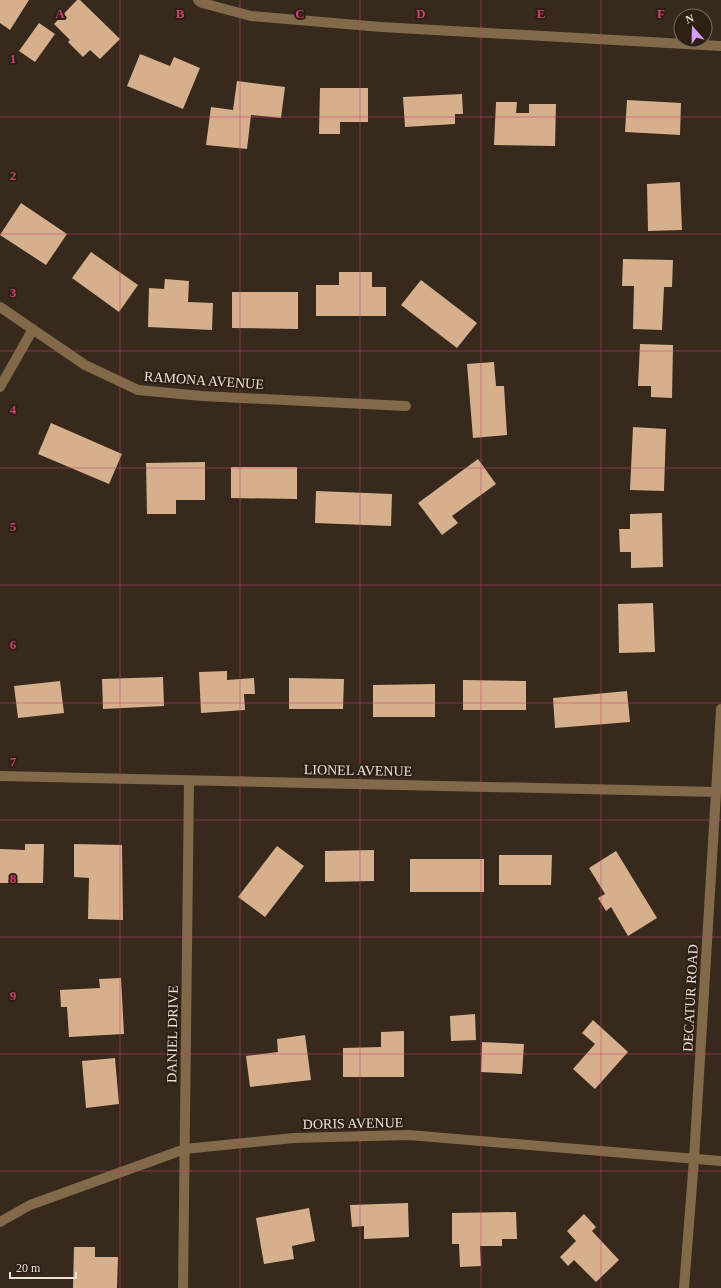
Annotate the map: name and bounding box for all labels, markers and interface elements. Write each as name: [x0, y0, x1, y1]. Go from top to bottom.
text: A: [55, 6, 65, 21]
text: B: [176, 6, 185, 21]
text: C: [295, 6, 305, 21]
text: D: [416, 6, 426, 21]
text: E: [537, 6, 545, 21]
text: F: [657, 6, 665, 21]
north arrow: [673, 8, 713, 48]
text: N: [684, 12, 695, 26]
text: 1: [10, 51, 16, 66]
text: 2: [10, 168, 16, 183]
text: 3: [10, 285, 17, 300]
street label: RAMONA AVENUE: [144, 369, 264, 392]
text: 4: [10, 402, 17, 417]
text: 5: [10, 519, 17, 534]
text: 6: [10, 637, 17, 652]
text: 7: [10, 754, 17, 769]
street label: LIONEL AVENUE: [304, 762, 412, 779]
text: 8: [10, 871, 17, 886]
street label: DECATUR ROAD: [680, 944, 701, 1052]
street label: DANIEL DRIVE: [164, 985, 181, 1083]
text: 9: [10, 988, 17, 1003]
street label: DORIS AVENUE: [303, 1115, 403, 1132]
scale bar: [10, 1254, 76, 1280]
text: 20 m: [16, 1261, 41, 1275]

